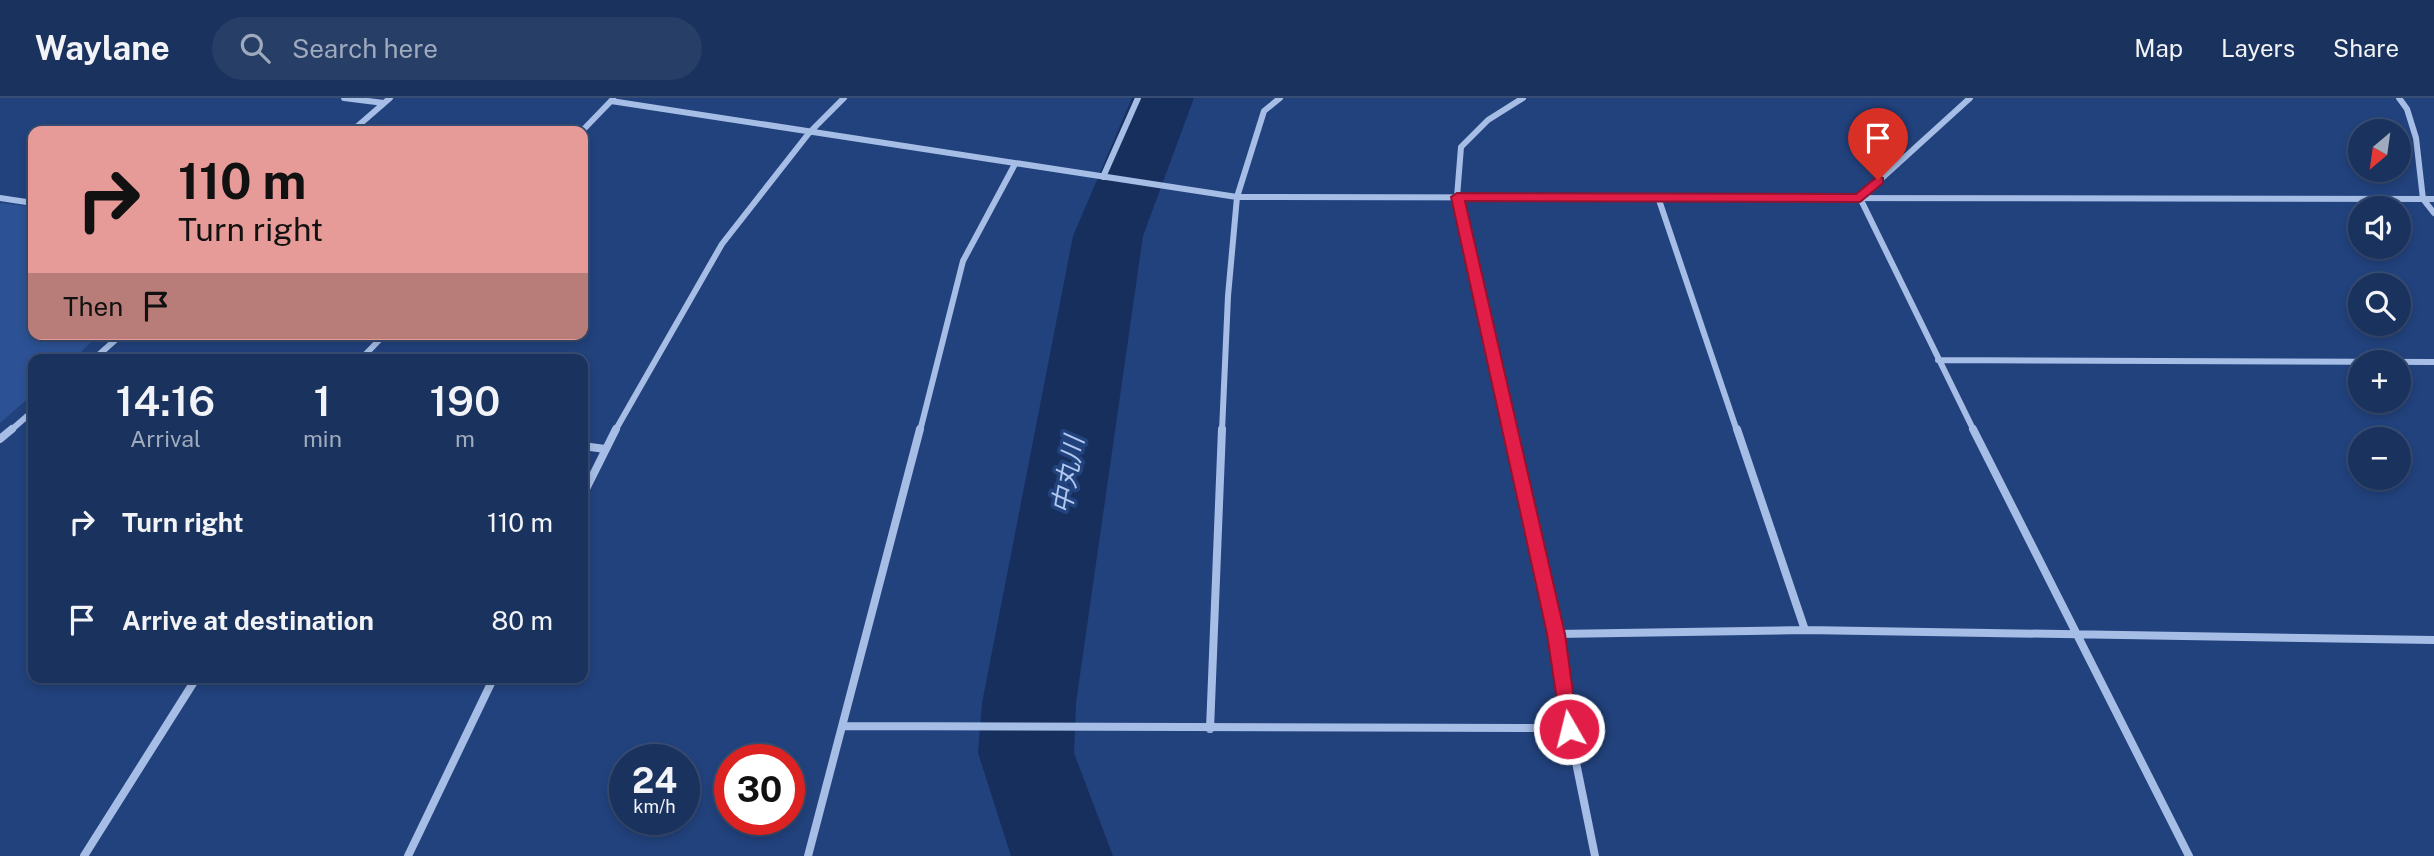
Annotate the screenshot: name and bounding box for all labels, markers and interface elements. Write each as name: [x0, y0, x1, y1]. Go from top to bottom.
search box: [212, 17, 702, 80]
text: Waylane: [35, 29, 170, 67]
icon: search: [236, 29, 274, 67]
text: Search here: [292, 33, 438, 64]
text: Map: [2134, 34, 2183, 62]
text: Layers: [2221, 34, 2295, 62]
text: Share: [2333, 34, 2399, 62]
pin: [1848, 108, 1908, 180]
icon: arrive: [1859, 119, 1897, 157]
north arrow: [2348, 119, 2412, 182]
map controls: [2348, 119, 2411, 490]
text: 110 m: [178, 152, 306, 210]
icon: right: [63, 154, 154, 245]
button: sound: [2348, 196, 2411, 259]
text: Turn right: [178, 211, 323, 248]
button: search: [2348, 273, 2411, 336]
icon: arrive: [137, 287, 175, 325]
text: Then: [63, 291, 123, 322]
button: +: [2348, 350, 2411, 413]
text: 14:16: [116, 376, 215, 425]
text: 1: [314, 376, 331, 425]
text: 190: [430, 376, 500, 425]
text: Arrival: [130, 425, 201, 452]
text: min: [303, 425, 342, 452]
text: m: [455, 425, 475, 452]
button: −: [2348, 427, 2411, 490]
water label: 中丸川: [1045, 431, 1090, 516]
icon: right: [63, 503, 101, 541]
text: Turn right: [122, 507, 244, 538]
text: 110 m: [487, 507, 553, 538]
icon: arrive: [63, 601, 101, 639]
text: Arrive at destination: [122, 605, 374, 636]
text: 80 m: [492, 605, 553, 636]
position arrow: [1532, 692, 1606, 766]
speed limit sign: 30: [714, 744, 805, 835]
text: 24: [632, 760, 677, 801]
text: km/h: [633, 796, 676, 817]

